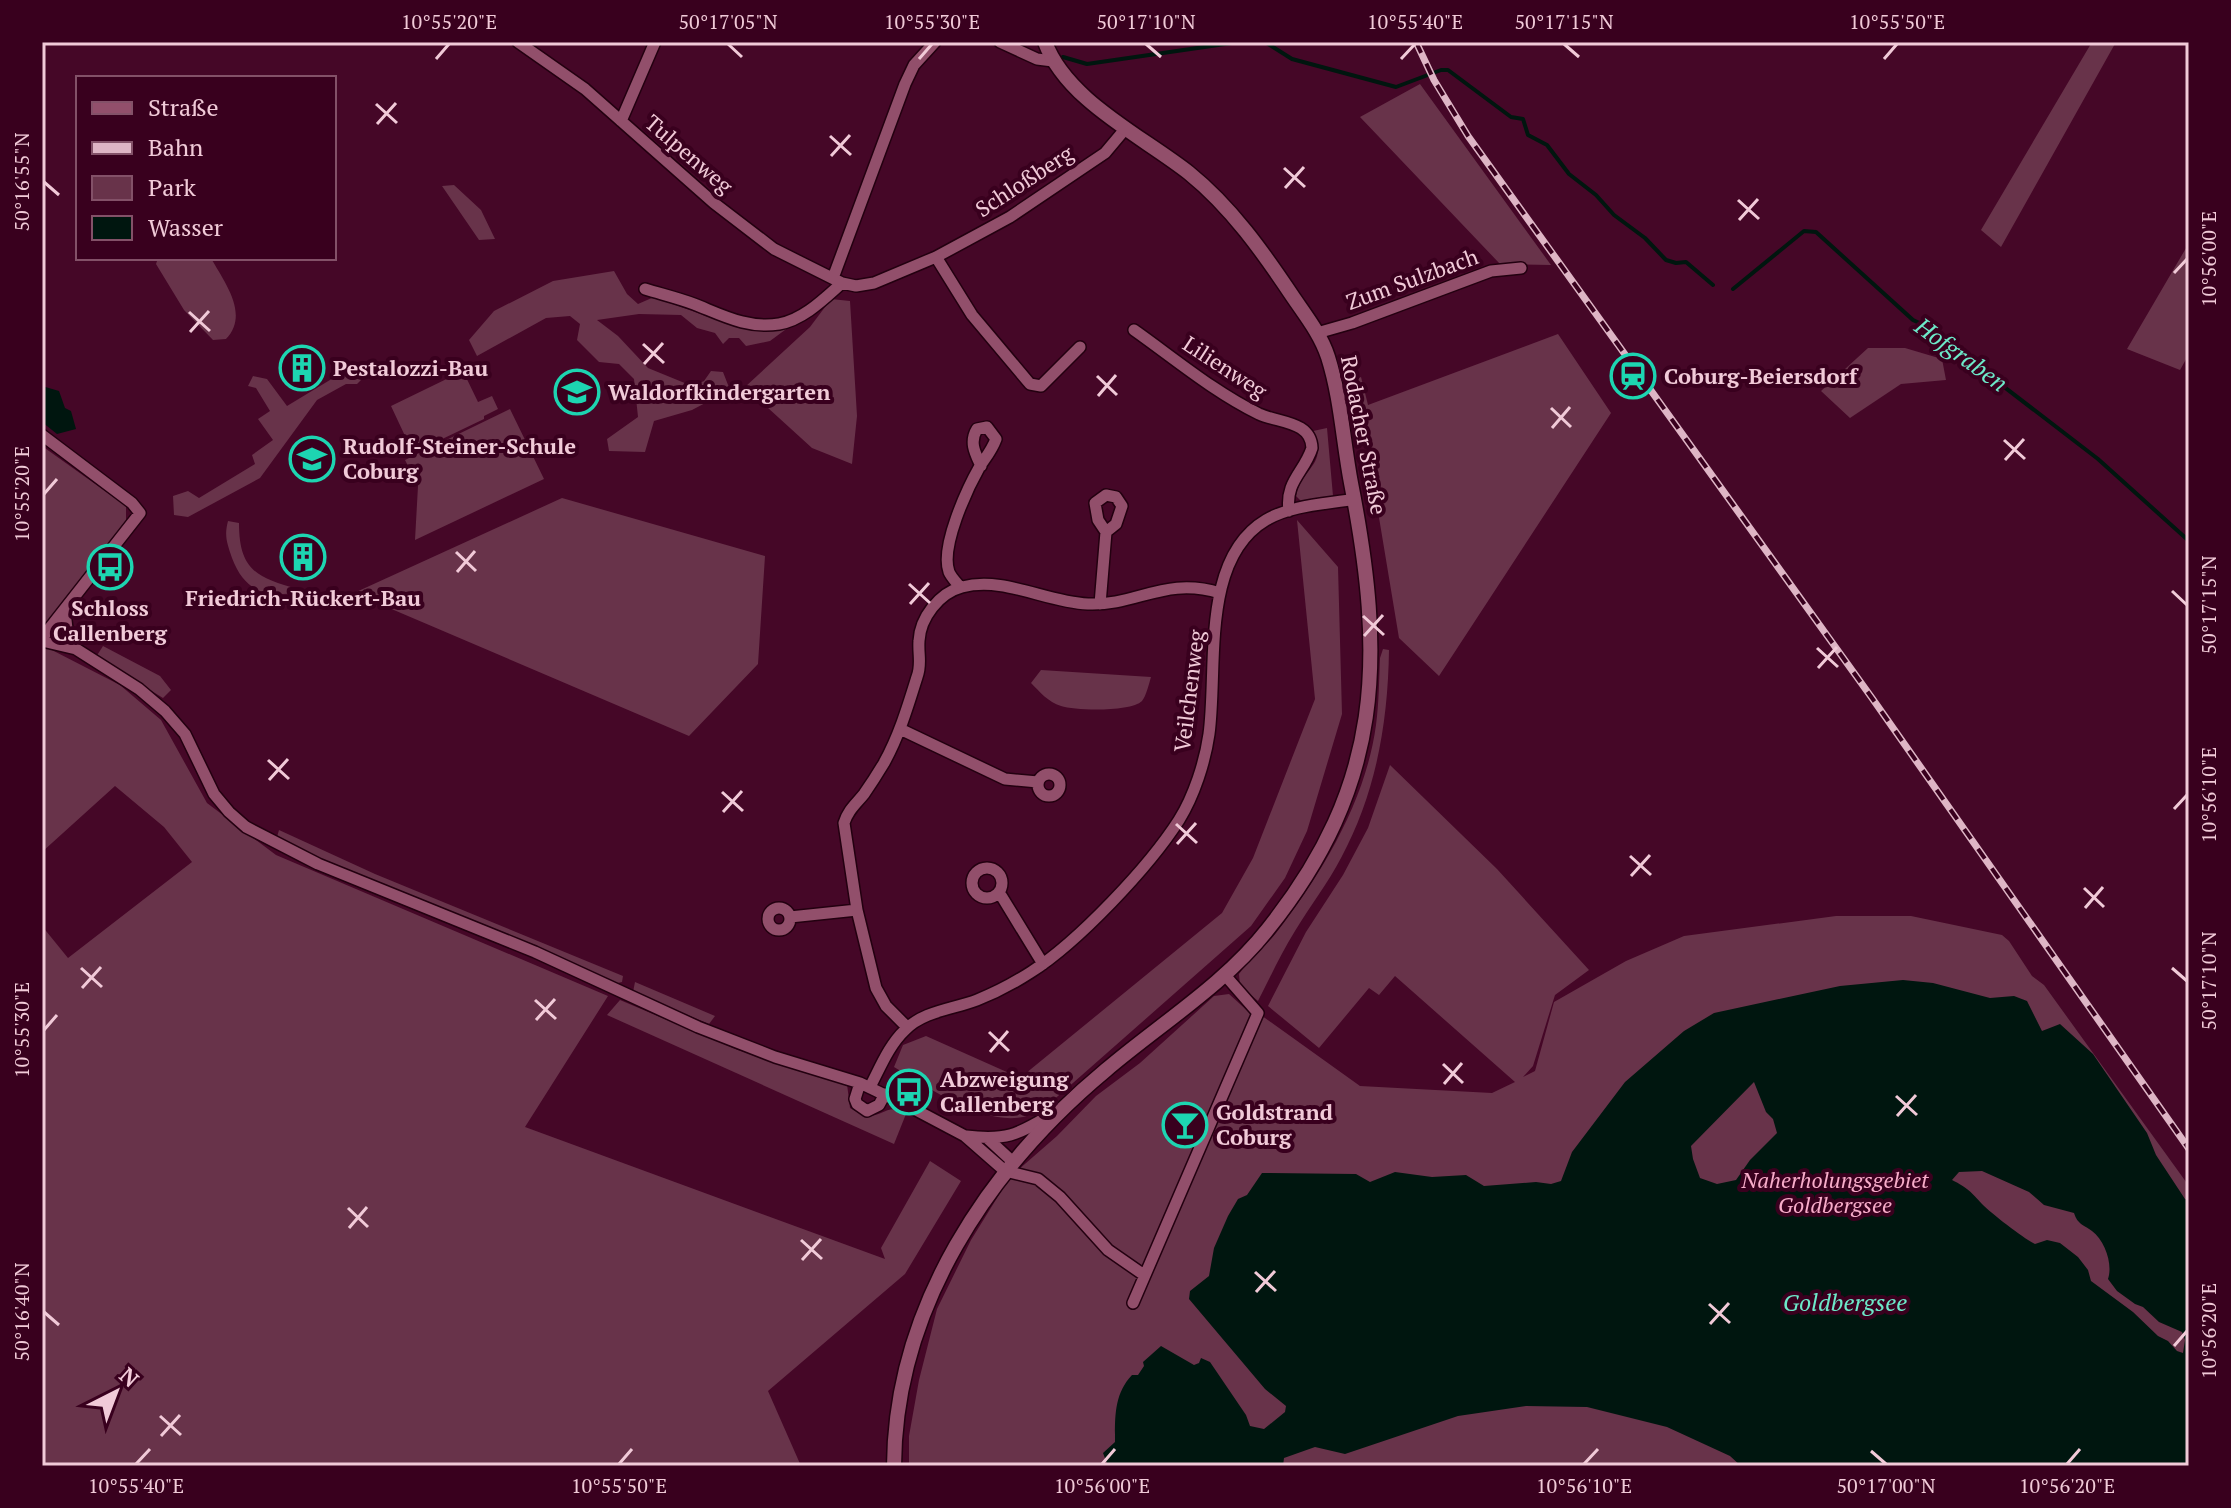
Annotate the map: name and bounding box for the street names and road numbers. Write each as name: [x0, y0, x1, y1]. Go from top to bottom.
street label: Tulpenweg: [639, 108, 740, 200]
street label: Schloßberg: [969, 138, 1078, 223]
street label: Zum Sulzbach: [1342, 241, 1482, 316]
street label: Lilienweg: [1178, 329, 1273, 405]
street label: Rodacher Straße: [1335, 353, 1394, 517]
street label: Veilchenweg: [1167, 628, 1210, 754]

